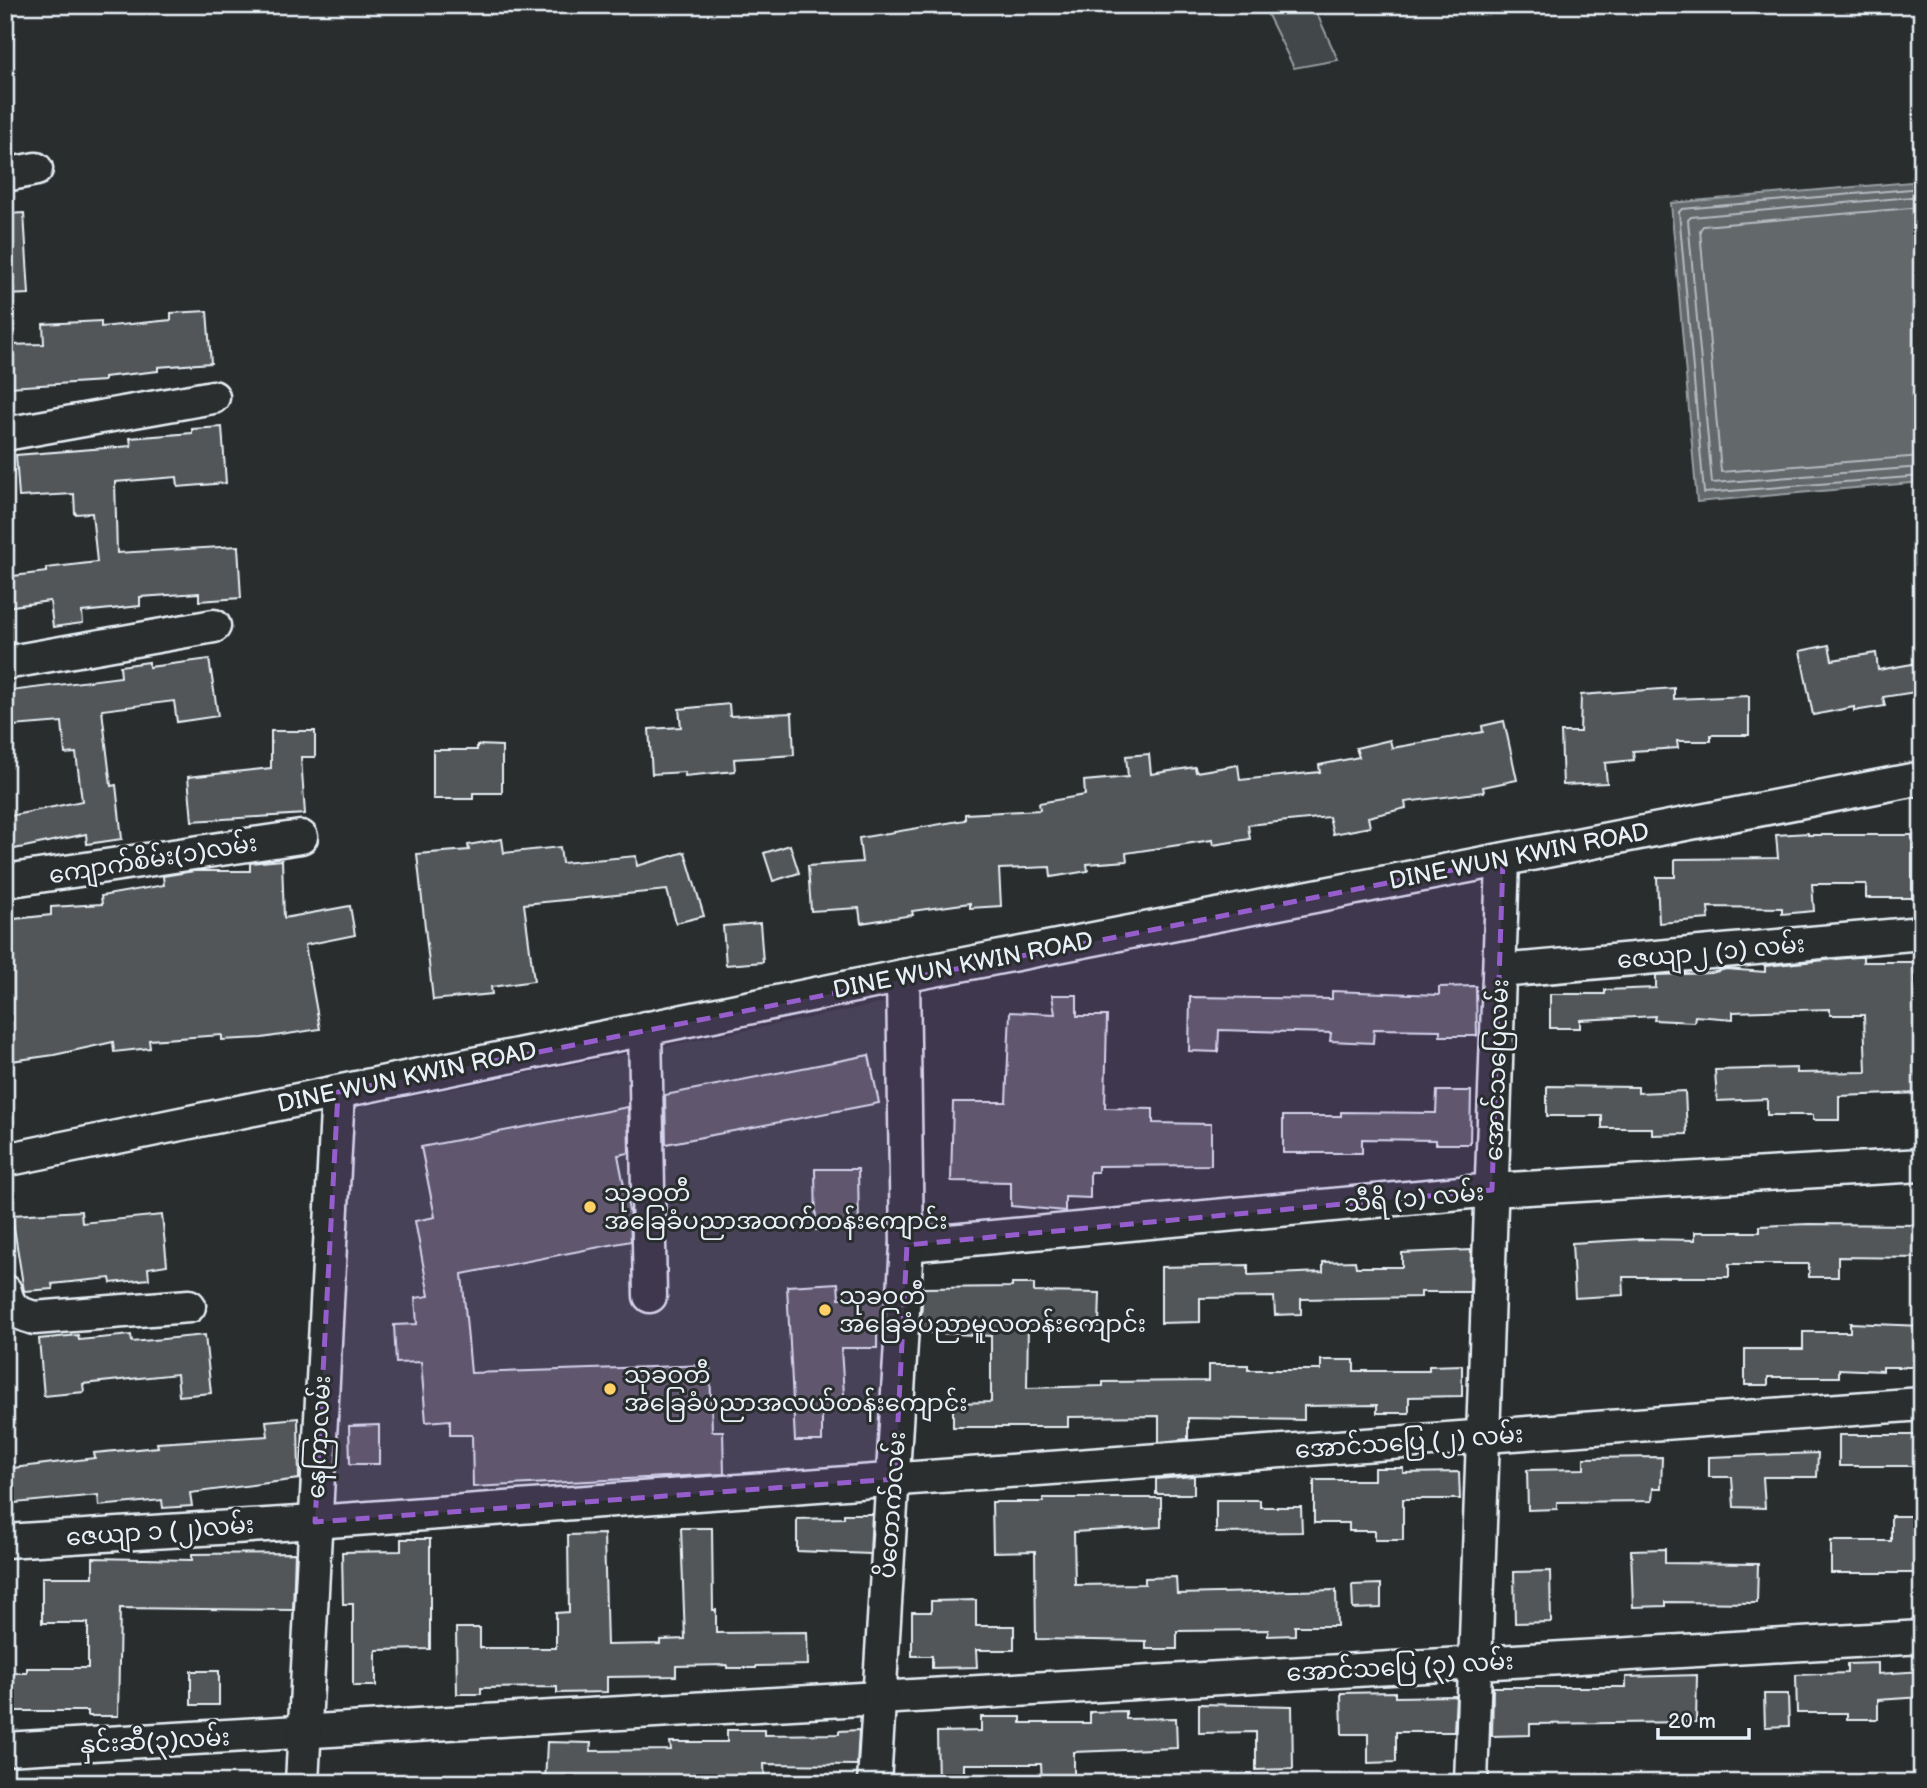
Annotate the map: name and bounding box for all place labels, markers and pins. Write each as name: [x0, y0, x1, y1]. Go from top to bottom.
place label: သုခဝတီ အခြေခံပညာအထက်တန်းကျောင်း: [604, 1177, 948, 1240]
marker: သုခဝတီ အခြေခံပညာအထက်တန်းကျောင်း: [582, 1199, 598, 1215]
place label: သုခဝတီ အခြေခံပညာမူလတန်းကျောင်း: [839, 1280, 1146, 1343]
marker: သုခဝတီ အခြေခံပညာမူလတန်းကျောင်း: [817, 1302, 833, 1318]
place label: သုခဝတီ အခြေခံပညာအလယ်တန်းကျောင်း: [624, 1359, 968, 1422]
marker: သုခဝတီ အခြေခံပညာအလယ်တန်းကျောင်း: [602, 1381, 618, 1397]

